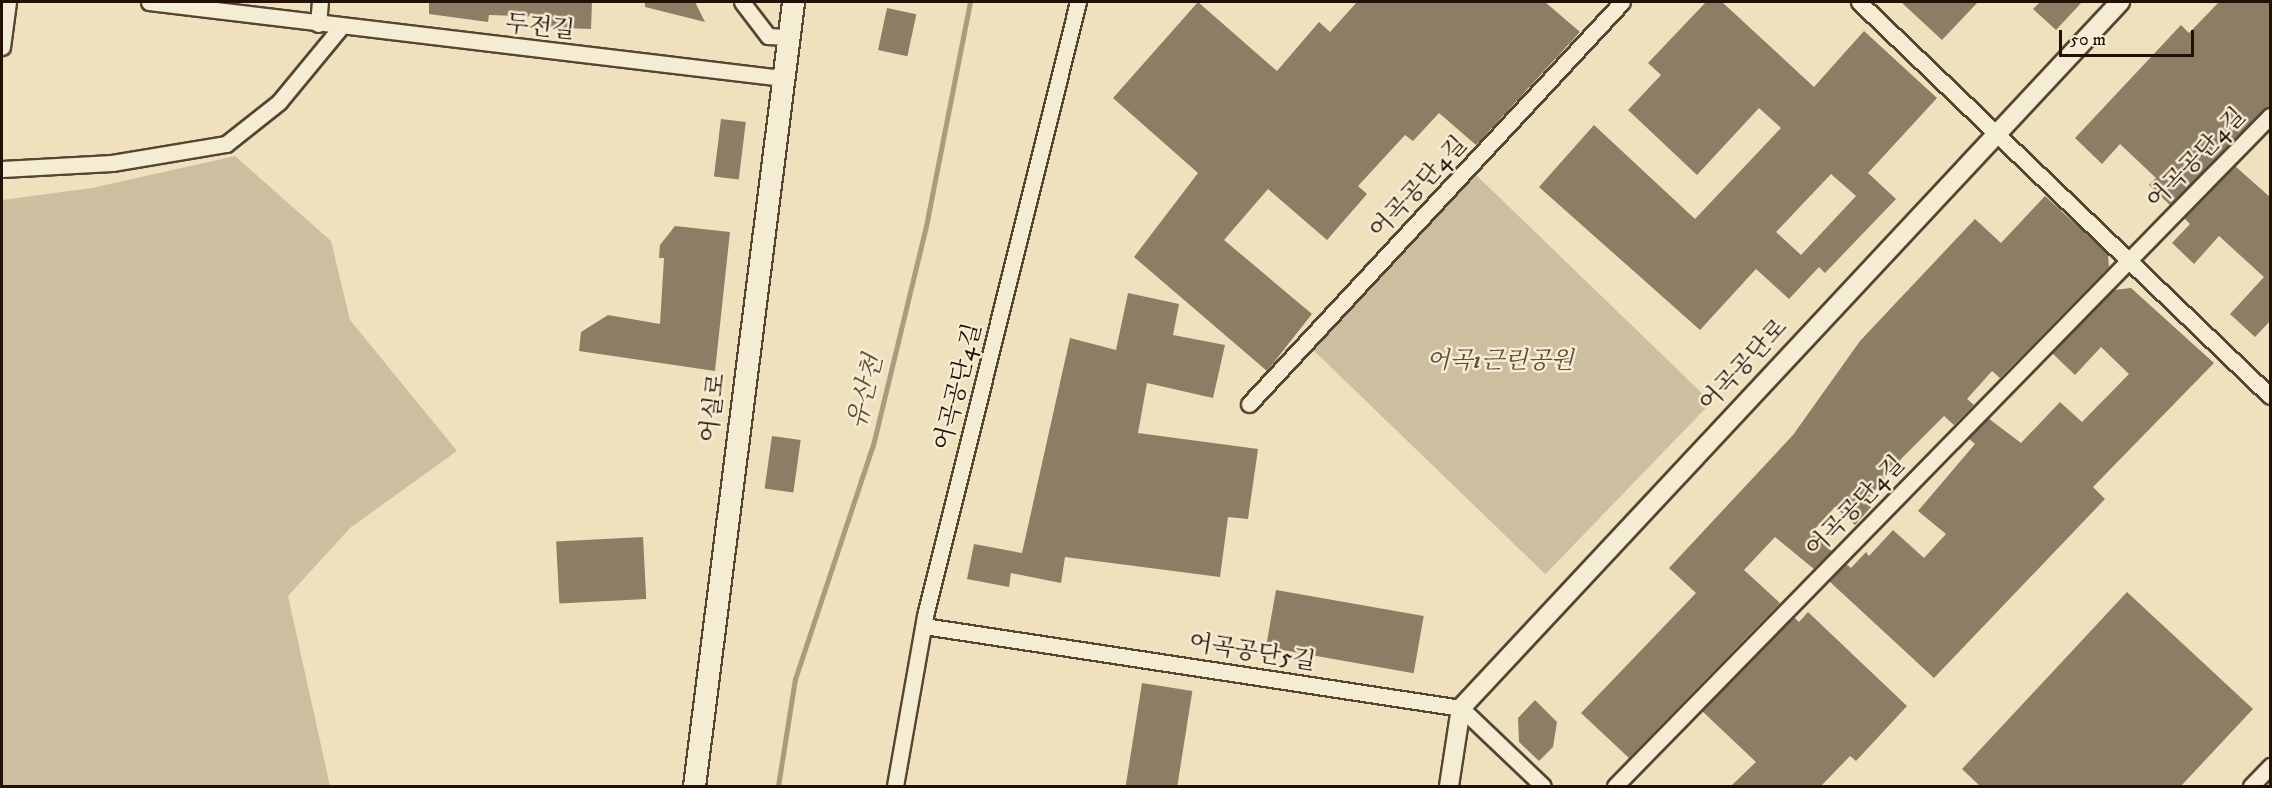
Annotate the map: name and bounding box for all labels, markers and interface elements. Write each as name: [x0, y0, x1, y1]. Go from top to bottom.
street label: 두전길: [504, 10, 576, 46]
scale bar: [2062, 18, 2197, 56]
text: 50 m: [2070, 29, 2106, 51]
street label: 어곡공단4길: [2142, 102, 2252, 216]
street label: 어곡공단4길: [1364, 131, 1474, 245]
street label: 어곡공단로: [1694, 314, 1794, 418]
street label: 어곡공단4길: [929, 321, 989, 453]
park label: 어곡1근린공원: [1426, 348, 1574, 376]
water label: 유산천: [842, 352, 890, 432]
street label: 어실로: [695, 372, 733, 444]
street label: 어곡공단4길: [1801, 450, 1911, 564]
street label: 어곡공단5길: [1187, 629, 1317, 677]

